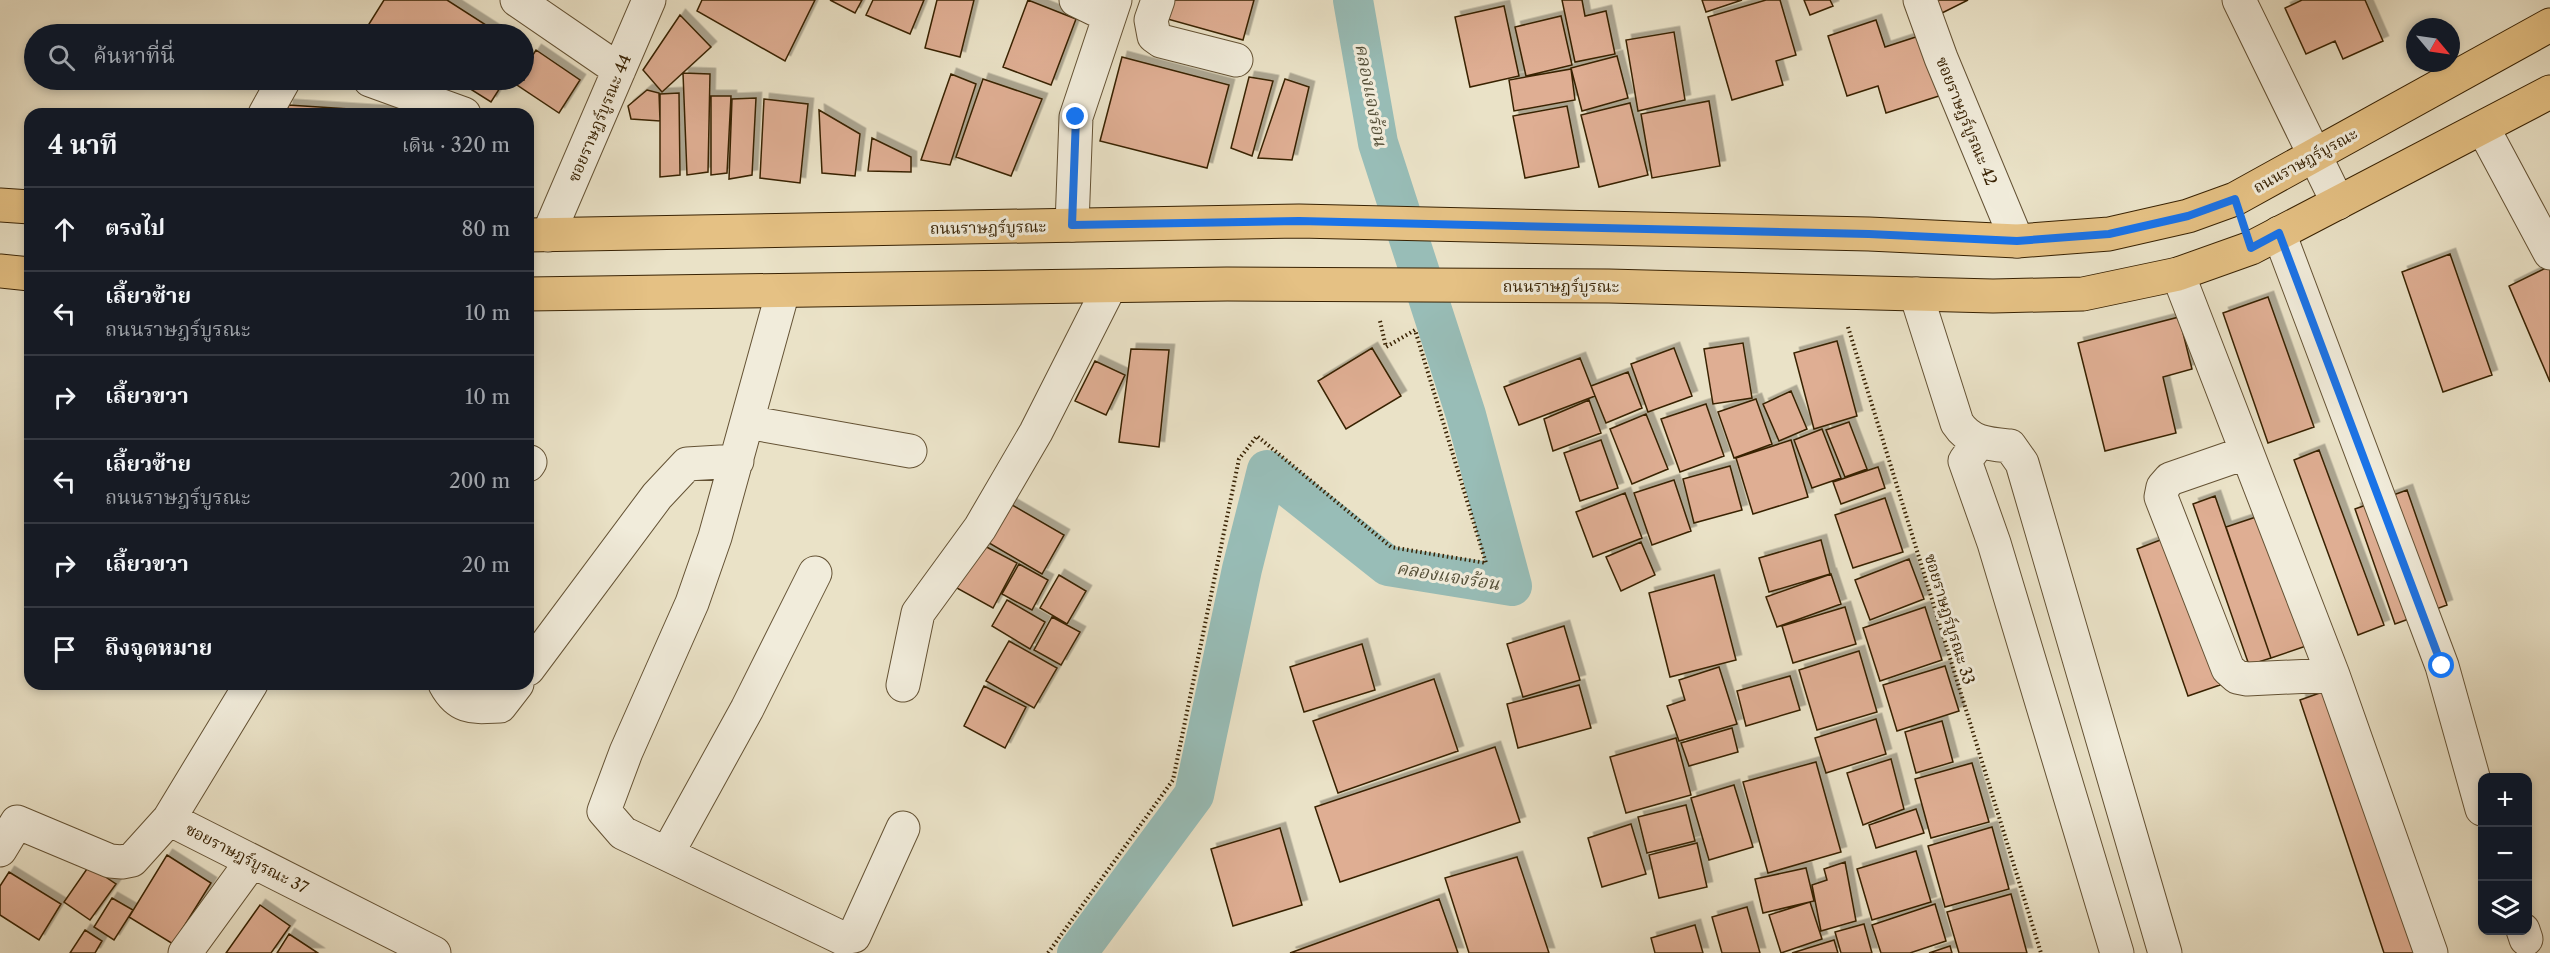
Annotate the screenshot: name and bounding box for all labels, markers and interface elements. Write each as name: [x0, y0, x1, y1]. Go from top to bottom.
north arrow: [2406, 18, 2460, 72]
search box: [24, 24, 534, 90]
icon: search: [45, 41, 78, 74]
text: ค้นหาที่นี่: [93, 42, 175, 69]
water label: คลองแจงร้อน: [1350, 42, 1392, 148]
street label: ซอยราษฎร์บูรณะ 44: [563, 51, 636, 185]
street label: ซอยราษฎร์บูรณะ 42: [1931, 54, 2002, 189]
route end: [1062, 103, 1088, 129]
street label: ถนนราษฎร์บูรณะ: [2249, 123, 2361, 198]
text: 4 นาที: [48, 129, 117, 161]
text: เดิน · 320 m: [402, 133, 510, 157]
icon: ahead: [48, 213, 81, 246]
text: ตรงไป: [105, 214, 165, 241]
street label: ถนนราษฎร์บูรณะ: [930, 216, 1046, 239]
text: 80 m: [462, 217, 510, 241]
street label: ถนนราษฎร์บูรณะ: [1503, 276, 1619, 297]
text: เลี้ยวซ้าย: [105, 282, 191, 309]
icon: left: [48, 297, 81, 330]
text: 10 m: [465, 301, 510, 325]
text: ถนนราษฎร์บูรณะ: [105, 317, 250, 341]
icon: right: [48, 381, 81, 414]
text: เลี้ยวขวา: [105, 382, 189, 409]
text: 10 m: [465, 385, 510, 409]
text: เลี้ยวซ้าย: [105, 450, 191, 477]
icon: left: [48, 465, 81, 498]
text: 200 m: [449, 469, 510, 493]
text: ถนนราษฎร์บูรณะ: [105, 485, 250, 509]
icon: right: [48, 549, 81, 582]
text: เลี้ยวขวา: [105, 550, 189, 577]
street label: ซอยราษฎร์บูรณะ 33: [1920, 551, 1979, 687]
text: 20 m: [462, 553, 510, 577]
water label: คลองแจงร้อน: [1395, 557, 1501, 595]
icon: arrive: [48, 633, 81, 666]
text: ถึงจุดหมาย: [105, 634, 212, 661]
route start: [2428, 652, 2454, 678]
map controls: [2478, 773, 2532, 935]
button: +: [2478, 773, 2532, 827]
street label: ซอยราษฎร์บูรณะ 37: [182, 818, 312, 898]
button: −: [2478, 827, 2532, 881]
button: layers: [2478, 881, 2532, 935]

